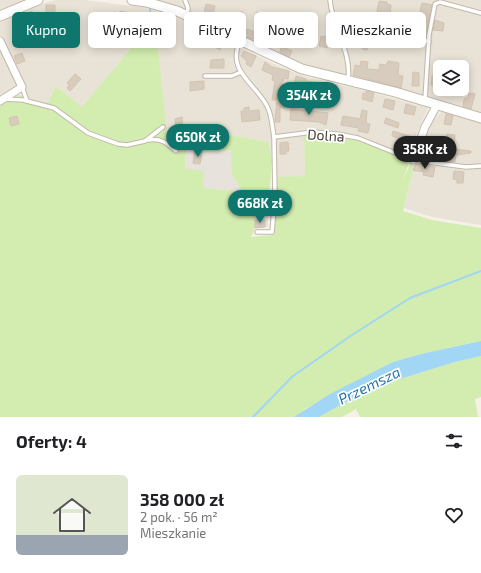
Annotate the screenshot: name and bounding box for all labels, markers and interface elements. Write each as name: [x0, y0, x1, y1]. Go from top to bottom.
chip: Kupno: [12, 12, 80, 48]
chip: Wynajem: [88, 12, 176, 48]
chip: Filtry: [184, 12, 246, 48]
chip: Nowe: [254, 12, 318, 48]
chip: Mieszkanie: [326, 12, 426, 48]
map controls: [433, 60, 469, 96]
button: layers: [433, 60, 469, 96]
pin: 354K zł: [272, 82, 346, 116]
text: 354K zł: [286, 87, 332, 103]
pin: 650K zł: [161, 124, 235, 158]
street label: Dolna: [307, 125, 345, 145]
text: 650K zł: [175, 129, 221, 145]
pin: 358K zł: [388, 136, 462, 170]
text: 358K zł: [402, 141, 448, 157]
pin: 668K zł: [223, 190, 297, 224]
text: 668K zł: [237, 195, 283, 211]
water label: Przemsza: [335, 362, 403, 408]
icon: filters: [443, 430, 465, 452]
text: Oferty: 4: [16, 431, 87, 451]
text: 358 000 zł: [140, 489, 224, 509]
icon: home: [48, 491, 96, 539]
icon: heart: [443, 504, 465, 526]
text: 2 pok. · 56 m²: [140, 509, 218, 525]
text: Mieszkanie: [140, 525, 206, 541]

